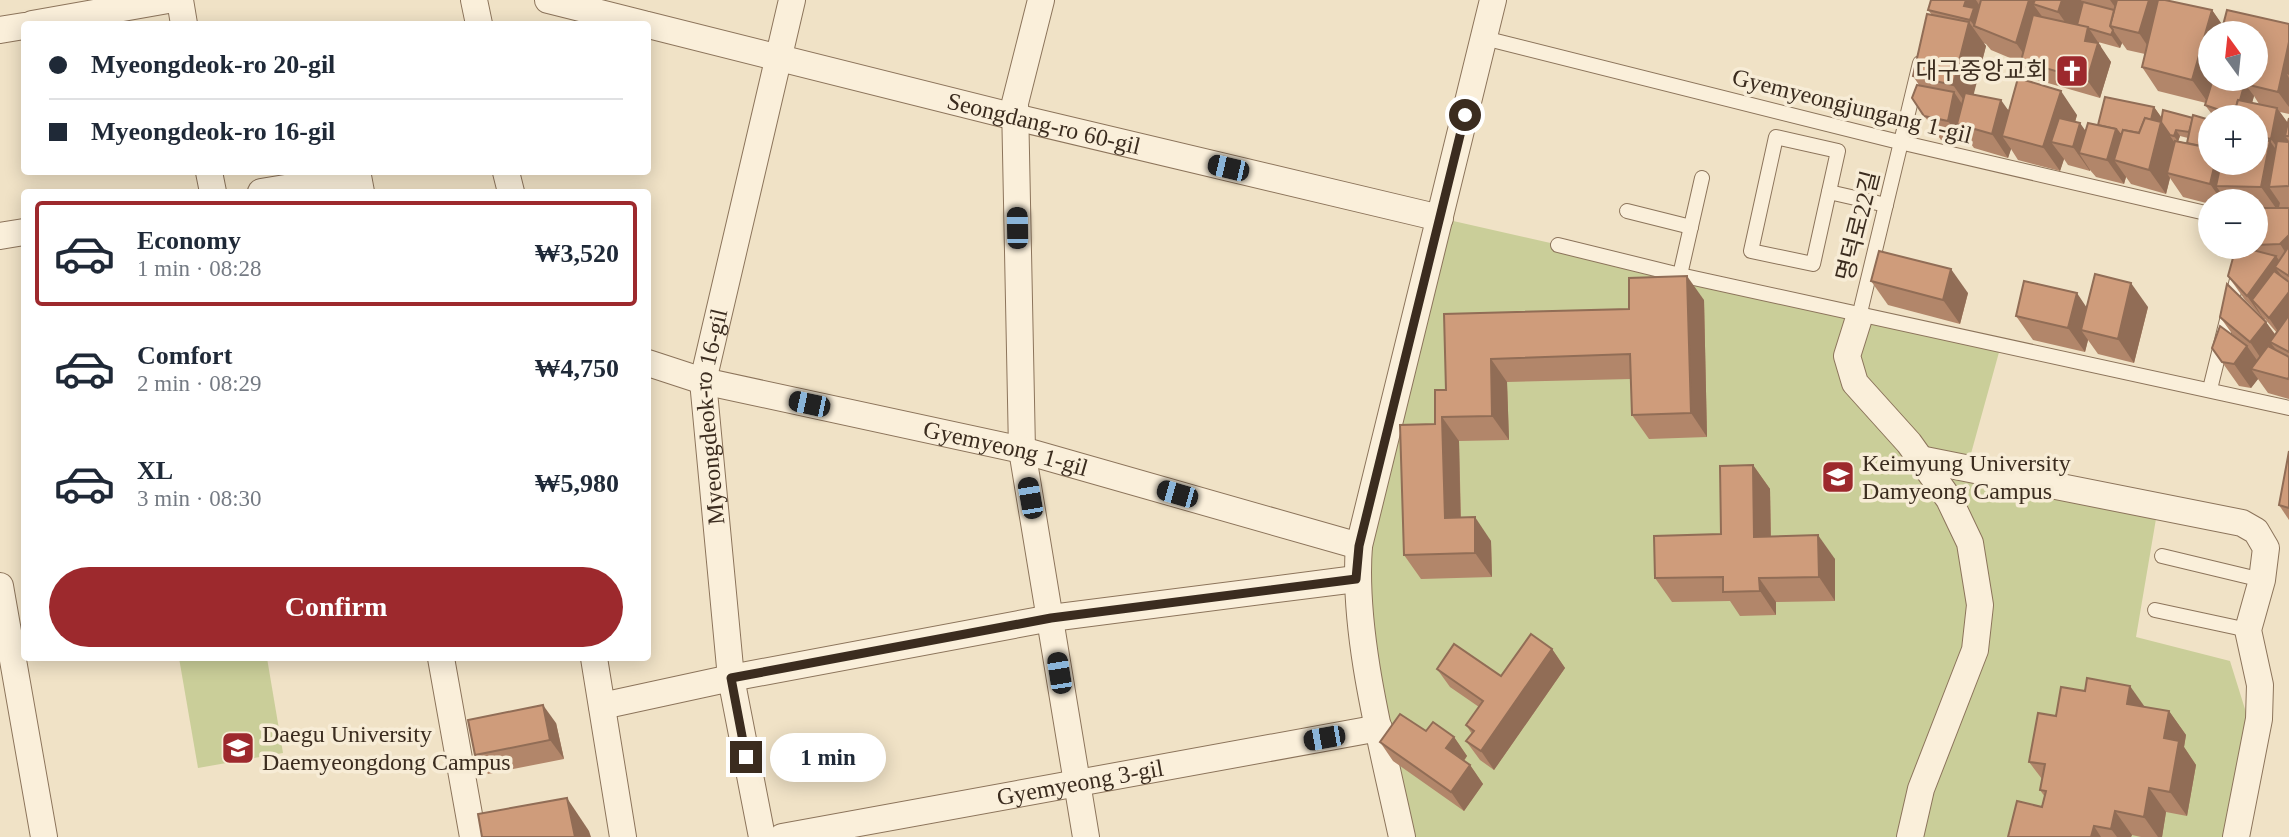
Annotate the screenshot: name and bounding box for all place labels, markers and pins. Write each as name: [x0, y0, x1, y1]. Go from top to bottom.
church icon: 대구중앙교회: [2053, 52, 2091, 90]
place label: 대구중앙교회: [1916, 58, 2048, 84]
place label: Keimyung University Damyeong Campus: [1862, 450, 2071, 504]
school or university icon: Keimyung University Damyeong Campus: [1819, 458, 1857, 496]
place label: Daegu University Daemyeongdong Campus: [262, 721, 511, 775]
school or university icon: Daegu University Daemyeongdong Campus: [219, 729, 257, 767]

